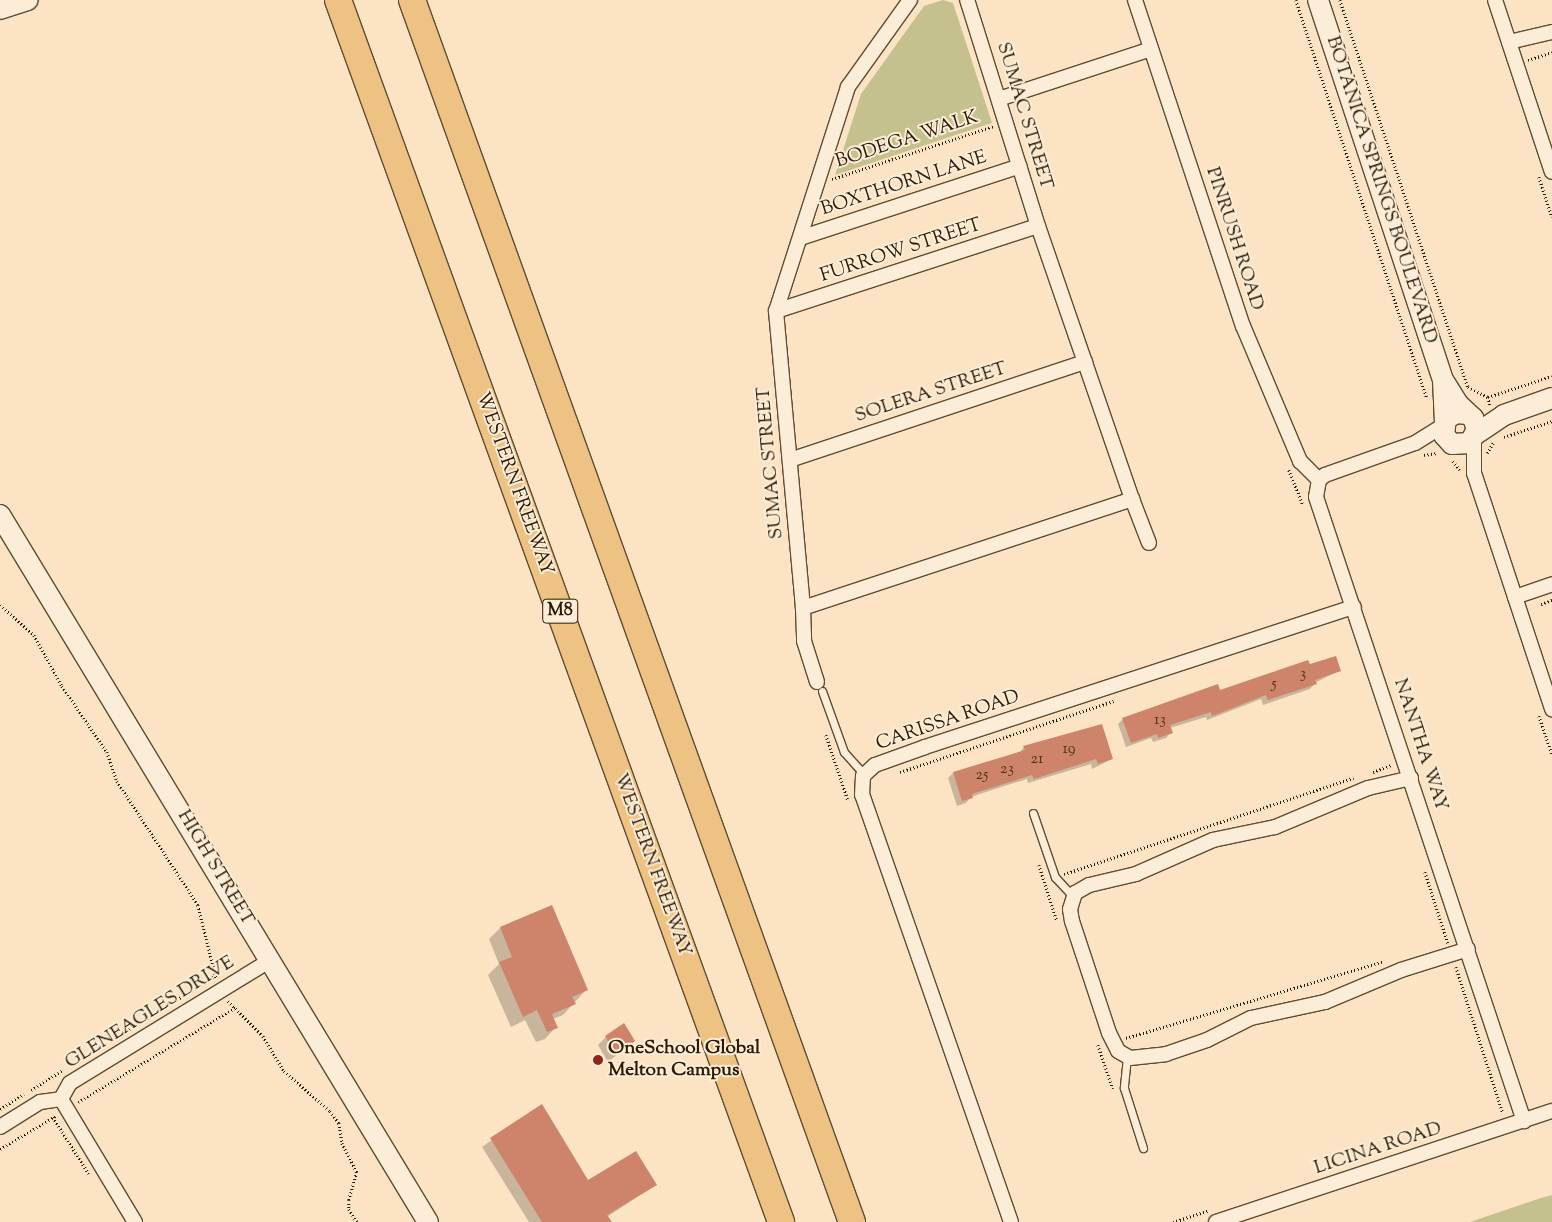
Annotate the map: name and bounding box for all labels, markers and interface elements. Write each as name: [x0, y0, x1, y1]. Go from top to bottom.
street label: BOTANICA SPRINGS BOULEVARD: [1320, 33, 1442, 347]
street label: SUMAC STREET: [991, 40, 1057, 192]
street label: BODEGA WALK: [833, 106, 981, 174]
street label: BOXTHORN LANE: [818, 146, 990, 222]
street label: PINRUSH ROAD: [1200, 164, 1268, 314]
street label: FURROW STREET: [817, 214, 985, 288]
street label: SOLERA STREET: [852, 358, 1010, 428]
street label: SUMAC STREET: [753, 386, 789, 540]
street label: WESTERN FREEWAY: [470, 389, 558, 579]
road number: M8: [541, 596, 579, 626]
house number: 3: [1300, 665, 1306, 685]
house number: 5: [1271, 675, 1277, 695]
street label: NANTHA WAY: [1388, 676, 1452, 814]
street label: CARISSA ROAD: [873, 686, 1023, 756]
house number: 13: [1154, 711, 1166, 731]
house number: 19: [1062, 740, 1076, 760]
house number: 21: [1031, 750, 1043, 770]
house number: 23: [1000, 760, 1014, 780]
house number: 25: [976, 766, 988, 786]
street label: WESTERN FREEWAY: [608, 770, 696, 960]
street label: HIGH STREET: [172, 806, 258, 930]
street label: GLENEAGLES DRIVE: [61, 952, 239, 1074]
place label: OneSchool Global Melton Campus: [608, 1038, 760, 1082]
marker: OneSchool Global Melton Campus: [592, 1054, 604, 1066]
street label: LICINA ROAD: [1311, 1118, 1445, 1180]

